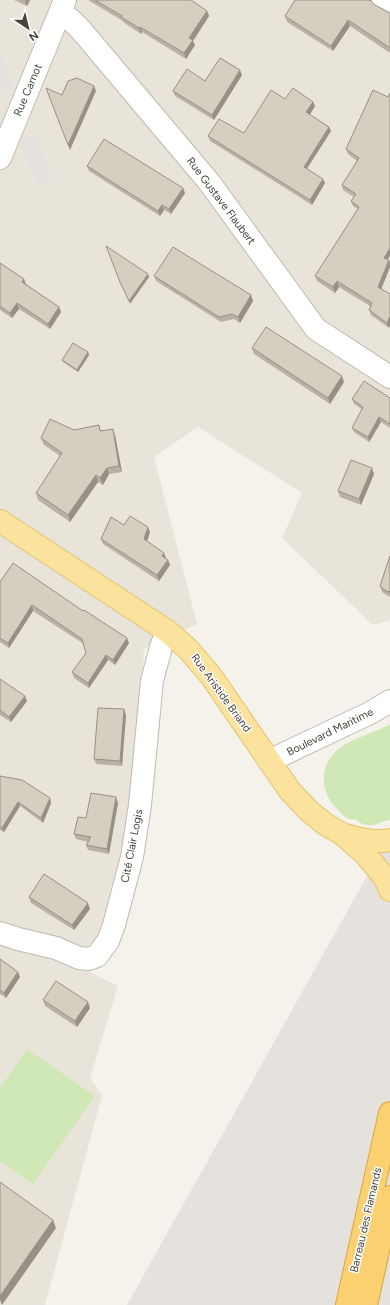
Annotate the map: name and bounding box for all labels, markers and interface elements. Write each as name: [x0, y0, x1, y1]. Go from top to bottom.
north arrow: [8, 8, 48, 48]
text: N: [26, 28, 41, 44]
street label: Rue Carnot: [11, 62, 45, 118]
street label: Rue Gustave Flaubert: [184, 155, 258, 247]
street label: Rue Aristide Briand: [188, 651, 254, 735]
street label: Boulevard Maritime: [285, 705, 375, 759]
street label: Cité Clair Logis: [119, 808, 145, 884]
street label: Barreau des Flamands: [348, 1166, 384, 1274]

